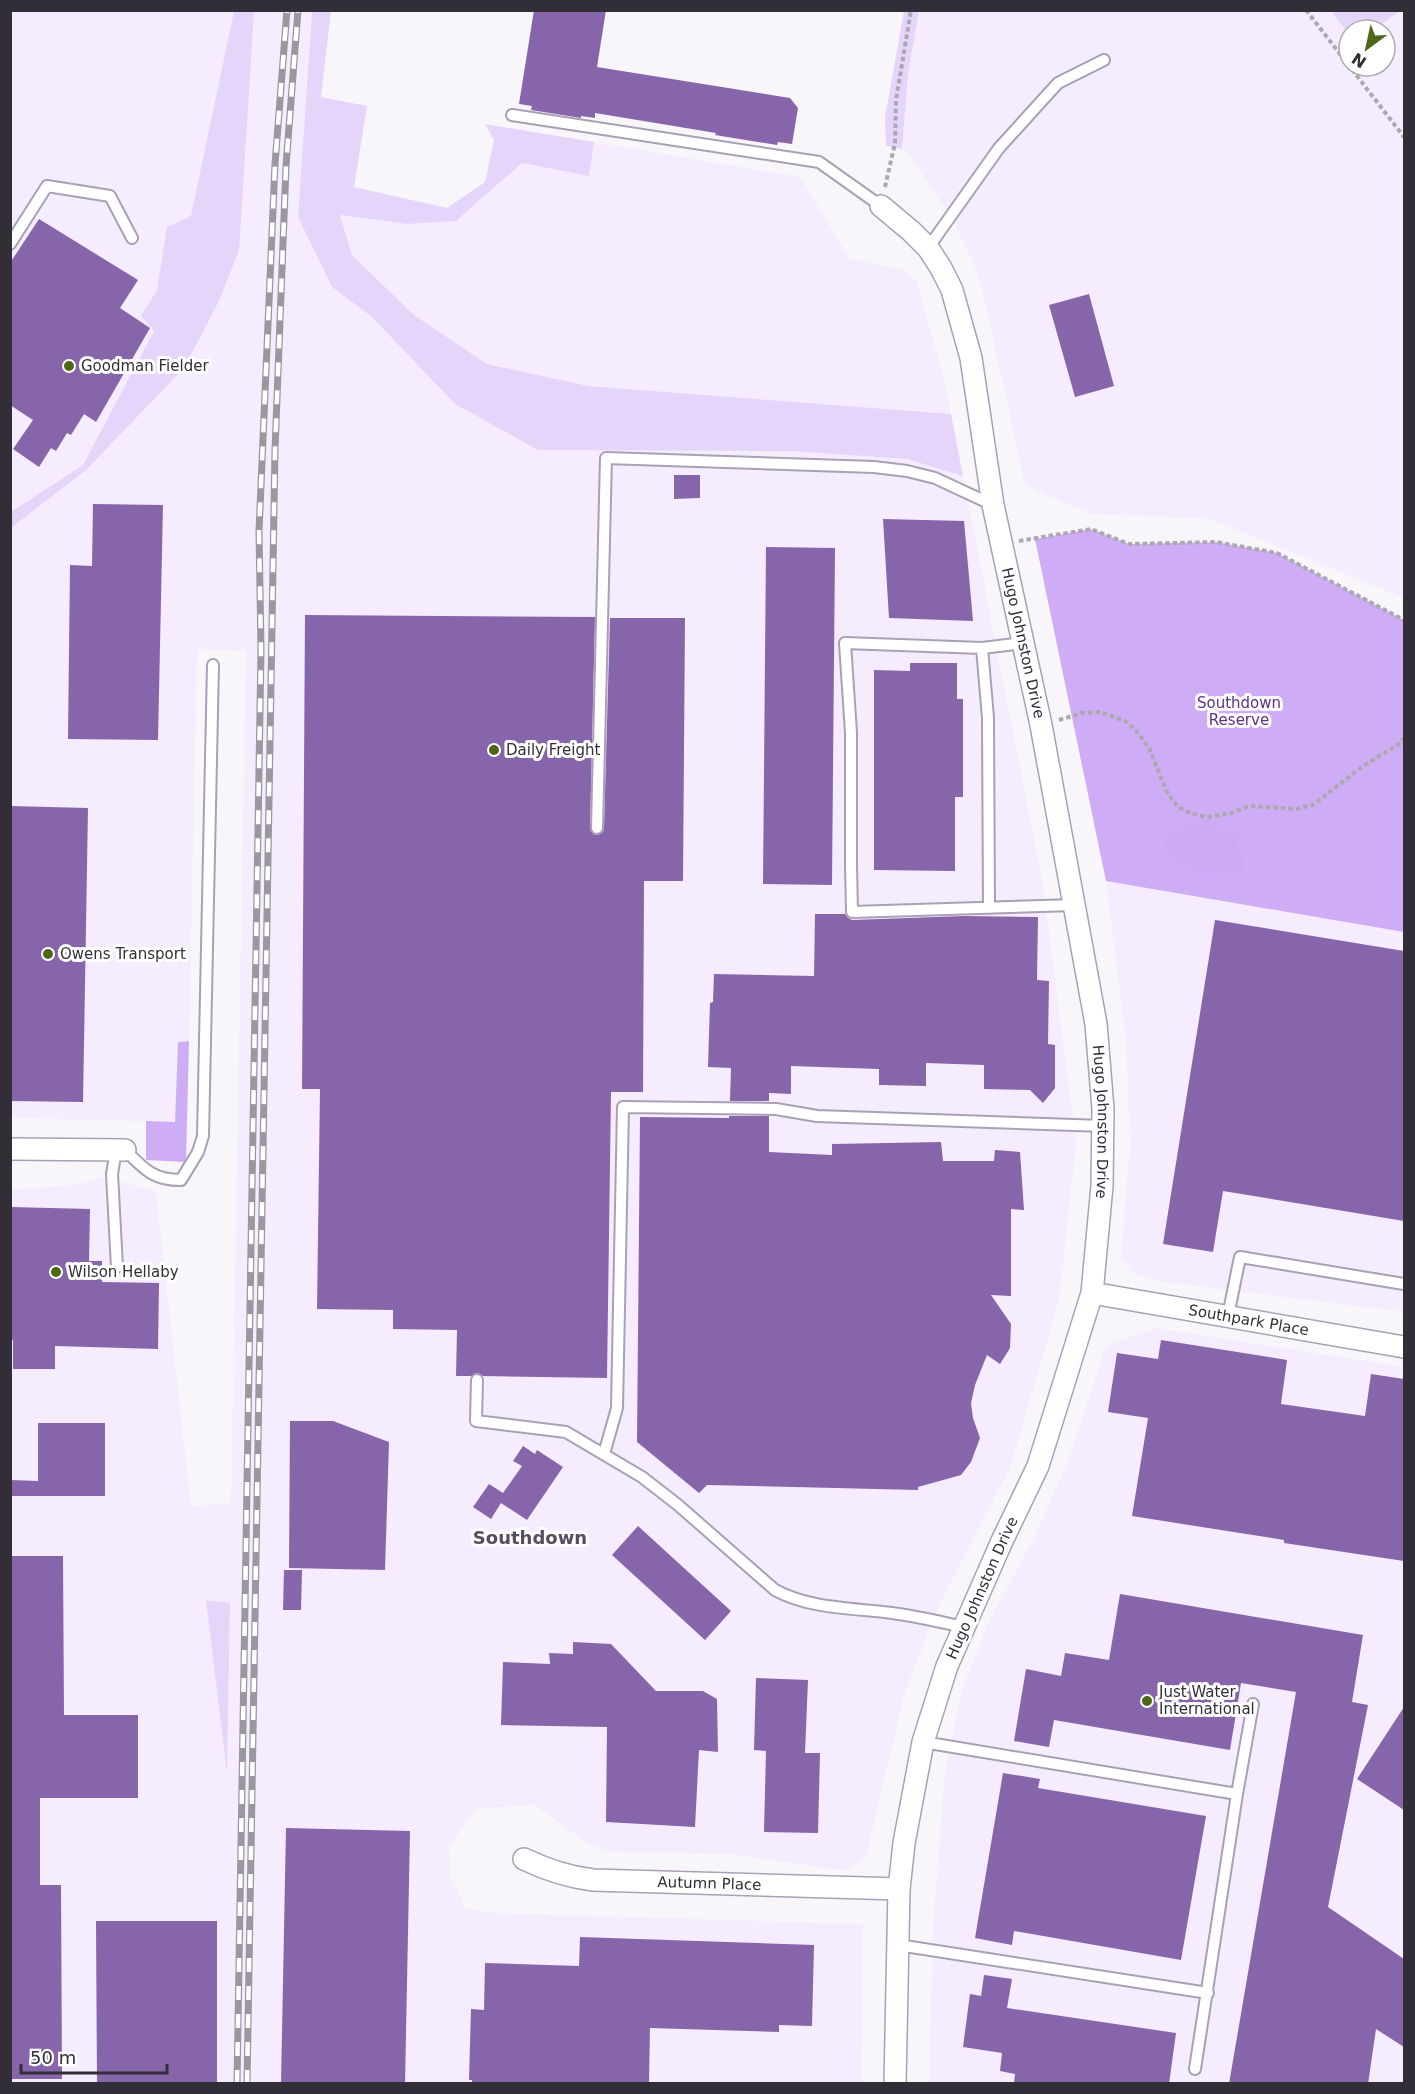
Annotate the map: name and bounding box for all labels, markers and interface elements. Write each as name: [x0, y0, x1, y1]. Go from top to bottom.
north arrow: [1337, 18, 1397, 78]
text: N: [1348, 49, 1370, 72]
place label: Goodman Fielder: [81, 357, 209, 375]
marker: Goodman Fielder: [62, 359, 76, 373]
street label: Hugo Johnston Drive: [998, 566, 1048, 720]
park label: Southdown Reserve: [1197, 694, 1281, 729]
place label: Daily Freight: [506, 741, 601, 759]
marker: Daily Freight: [487, 743, 501, 757]
place label: Owens Transport: [60, 945, 186, 963]
marker: Owens Transport: [41, 947, 55, 961]
street label: Hugo Johnston Drive: [1089, 1044, 1112, 1200]
place label: Wilson Hellaby: [68, 1263, 179, 1281]
marker: Wilson Hellaby: [49, 1265, 63, 1279]
street label: Southpark Place: [1187, 1301, 1310, 1339]
street label: Hugo Johnston Drive: [942, 1514, 1022, 1662]
district label: Southdown: [473, 1527, 587, 1548]
place label: Just Water International: [1158, 1683, 1255, 1718]
marker: Just Water International: [1140, 1694, 1154, 1708]
street label: Autumn Place: [657, 1873, 762, 1894]
scale bar: [21, 2037, 166, 2075]
text: 50 m: [30, 2047, 76, 2068]

